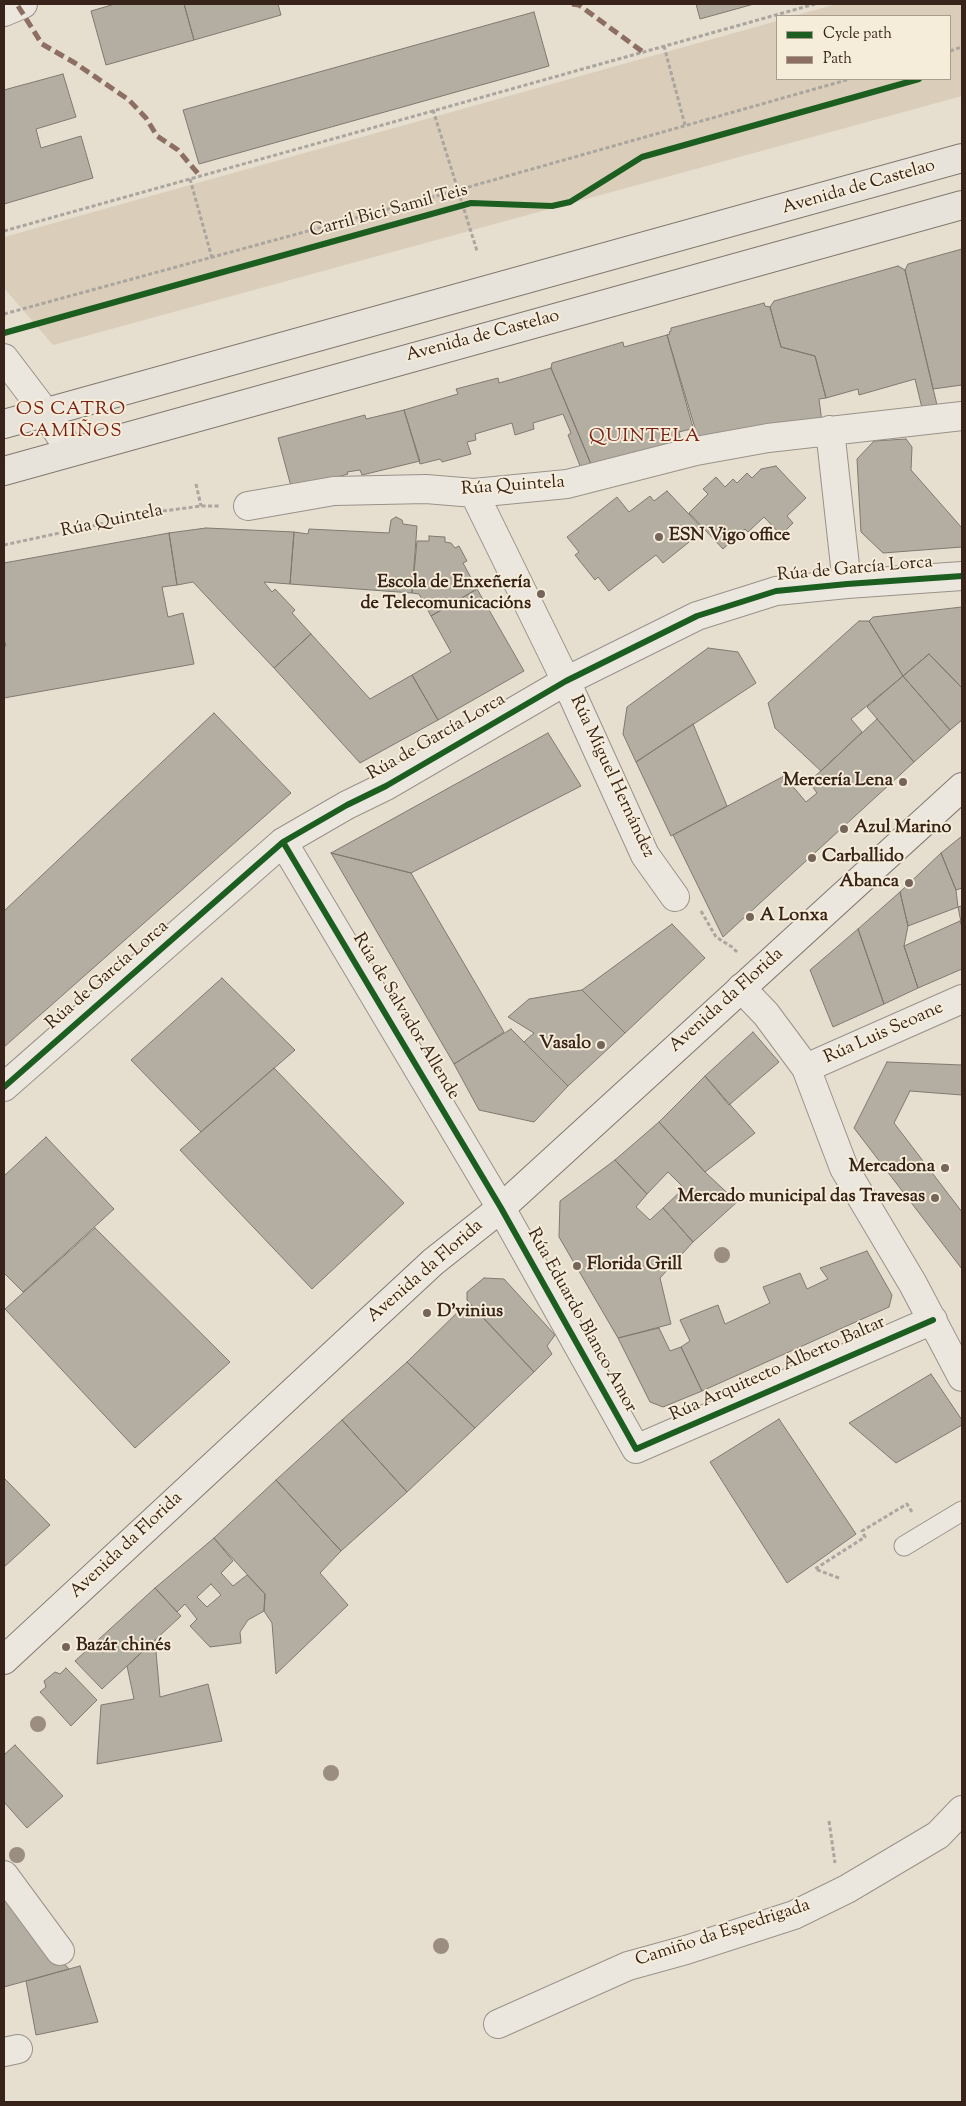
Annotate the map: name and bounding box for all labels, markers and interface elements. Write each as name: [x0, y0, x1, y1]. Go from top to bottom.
legend: [776, 15, 951, 80]
text: Cycle path: [823, 24, 892, 45]
text: Path: [823, 49, 852, 70]
street label: Avenida de Castelao: [780, 156, 938, 220]
street label: Carril Bici Samil Teis: [308, 181, 470, 243]
street label: Avenida de Castelao: [404, 306, 562, 368]
district label: OS CATRO CAMIÑOS: [15, 400, 127, 444]
district label: QUINTELA: [588, 427, 702, 449]
street label: Rúa Quintela: [461, 473, 565, 501]
street label: Rúa Quintela: [59, 501, 165, 543]
place label: ESN Vigo office: [669, 526, 790, 548]
marker: ESN Vigo office: [653, 531, 665, 543]
street label: Rúa de García Lorca: [776, 552, 934, 588]
place label: Escola de Enxeñería de Telecomunicacións: [361, 573, 531, 616]
marker: Escola de Enxeñería de Telecomunicacións: [535, 588, 547, 600]
street label: Rúa de García Lorca: [364, 690, 510, 786]
street label: Rúa Miguel Hernández: [564, 692, 658, 862]
place label: Mercería Lena: [783, 771, 893, 793]
marker: Mercería Lena: [897, 776, 909, 788]
place label: Azul Marino: [854, 818, 951, 840]
marker: Azul Marino: [838, 823, 850, 835]
place label: Carballido: [822, 847, 904, 869]
marker: Carballido: [806, 852, 818, 864]
place label: Abanca: [840, 872, 899, 894]
marker: Abanca: [903, 877, 915, 889]
place label: A Lonxa: [760, 906, 828, 928]
marker: A Lonxa: [744, 911, 756, 923]
street label: Rúa de García Lorca: [42, 917, 174, 1035]
street label: Rúa de Salvador Allende: [347, 930, 463, 1104]
street label: Avenida da Florida: [665, 944, 789, 1058]
street label: Rúa Luis Seoane: [821, 998, 947, 1070]
place label: Vasalo: [539, 1034, 591, 1056]
marker: Vasalo: [595, 1039, 607, 1051]
place label: Mercadona: [849, 1157, 935, 1179]
marker: Mercadona: [939, 1162, 951, 1174]
place label: Mercado municipal das Travesas: [678, 1187, 925, 1209]
marker: Mercado municipal das Travesas: [929, 1192, 941, 1204]
street label: Avenida da Florida: [364, 1216, 488, 1328]
street label: Rúa Eduardo Blanco Amor: [521, 1225, 641, 1417]
place label: Florida Grill: [587, 1255, 682, 1277]
marker: Florida Grill: [571, 1260, 583, 1272]
place label: D'vinius: [437, 1302, 503, 1324]
marker: D'vinius: [421, 1307, 433, 1319]
street label: Rúa Arquitecto Alberto Baltar: [667, 1313, 889, 1427]
street label: Avenida da Florida: [66, 1488, 188, 1604]
place label: Bazár chinés: [76, 1636, 171, 1658]
marker: Bazár chinés: [60, 1641, 72, 1653]
street label: Camiño da Espedrigada: [633, 1896, 813, 1972]

